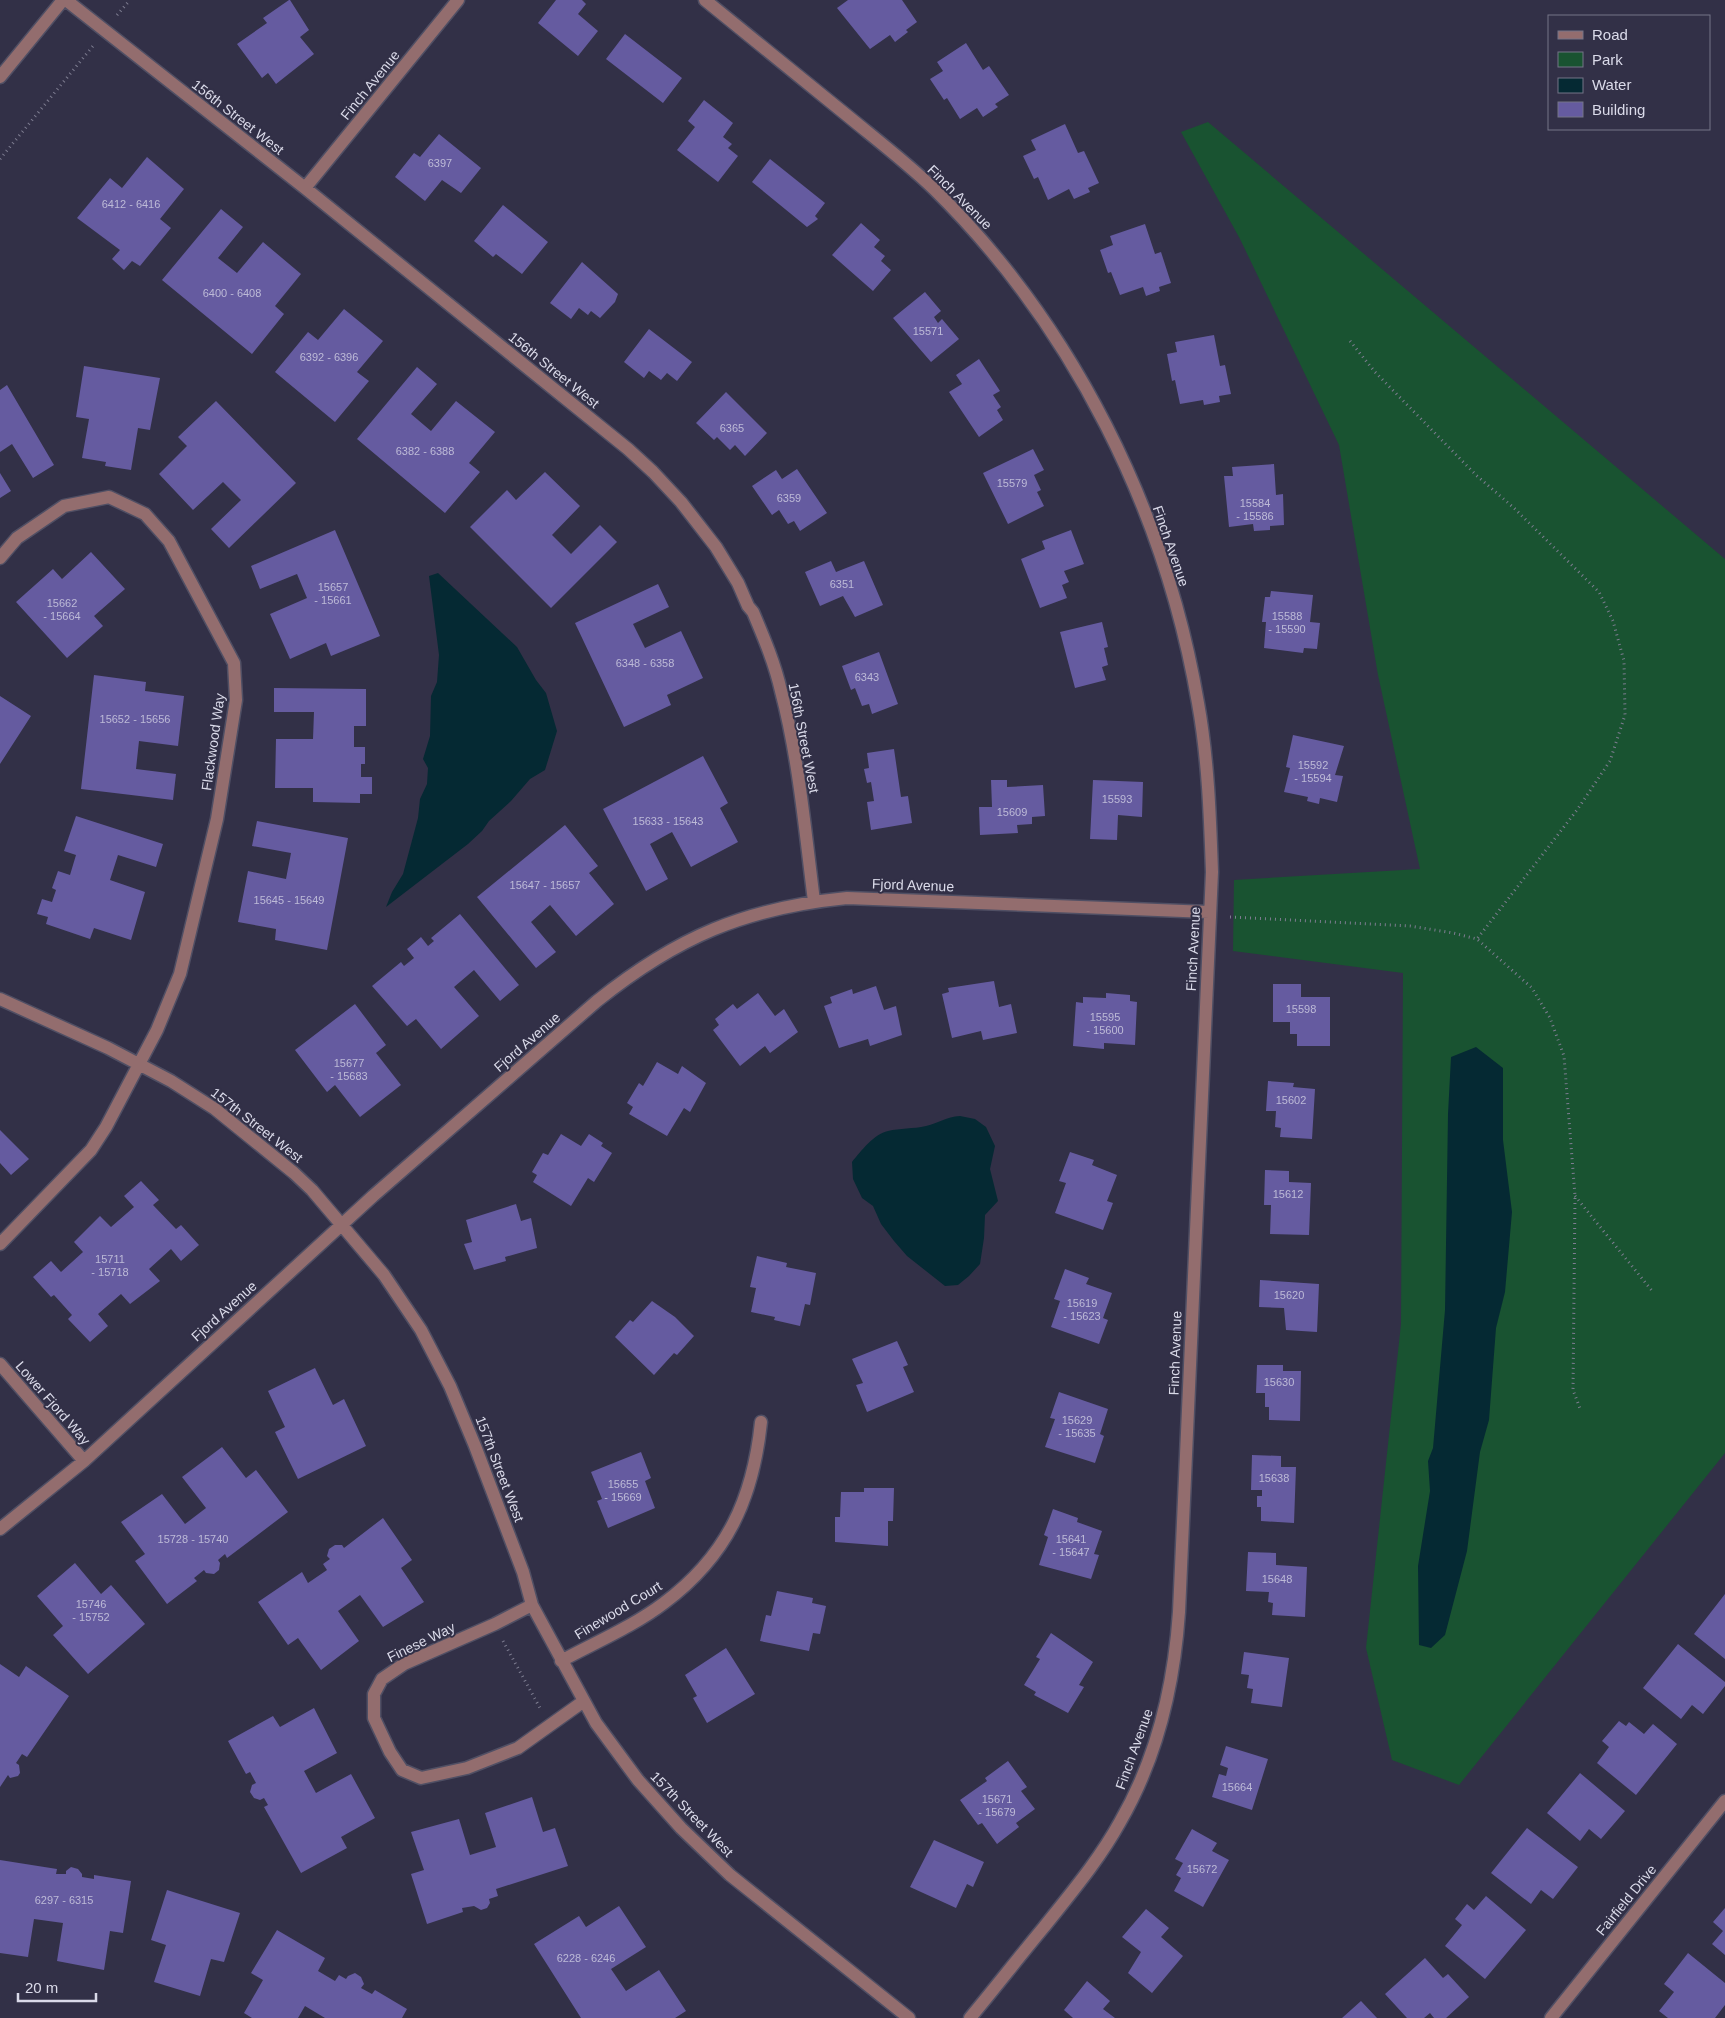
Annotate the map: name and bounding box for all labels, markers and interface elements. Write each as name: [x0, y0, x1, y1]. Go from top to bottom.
legend: [1548, 15, 1710, 130]
text: Road: [1592, 26, 1628, 43]
street label: Finch Avenue: [337, 47, 403, 123]
text: Park: [1592, 51, 1623, 68]
street label: 156th Street West: [189, 76, 287, 158]
text: Water: [1592, 76, 1631, 93]
text: Building: [1592, 101, 1645, 118]
house number: 6397: [428, 157, 452, 169]
street label: Finch Avenue: [924, 161, 996, 233]
house number: 6412 - 6416: [102, 198, 160, 210]
house number: 6400 - 6408: [203, 287, 261, 299]
house number: 15571: [913, 325, 943, 337]
street label: 156th Street West: [506, 329, 603, 411]
house number: 6392 - 6396: [300, 351, 358, 363]
house number: 6365: [720, 422, 744, 434]
house number: 6382 - 6388: [396, 445, 454, 457]
house number: 15579: [997, 477, 1027, 489]
house number: 6359: [777, 492, 801, 504]
house number: 15584 - 15586: [1236, 497, 1274, 522]
street label: Finch Avenue: [1150, 503, 1192, 589]
house number: 6351: [830, 578, 854, 590]
house number: 15657 - 15661: [314, 581, 352, 606]
house number: 15662 - 15664: [43, 597, 81, 622]
house number: 15588 - 15590: [1268, 610, 1306, 635]
house number: 6348 - 6358: [616, 657, 674, 669]
house number: 6343: [855, 671, 879, 683]
street label: 156th Street West: [785, 682, 823, 795]
street label: Flackwood Way: [198, 692, 228, 792]
house number: 15652 - 15656: [100, 713, 170, 725]
house number: 15592 - 15594: [1294, 759, 1332, 784]
house number: 15593: [1102, 793, 1132, 805]
house number: 15609: [997, 806, 1027, 818]
house number: 15633 - 15643: [633, 815, 703, 827]
street label: Fjord Avenue: [872, 876, 955, 894]
house number: 15647 - 15657: [510, 879, 580, 891]
house number: 15645 - 15649: [254, 894, 324, 906]
street label: Finch Avenue: [1183, 906, 1203, 992]
house number: 15598: [1286, 1003, 1316, 1015]
street label: Fjord Avenue: [491, 1009, 563, 1075]
house number: 15595 - 15600: [1086, 1011, 1124, 1036]
house number: 15677 - 15683: [330, 1057, 368, 1082]
street label: 157th Street West: [208, 1084, 306, 1166]
house number: 15602: [1276, 1094, 1306, 1106]
house number: 15612: [1273, 1188, 1303, 1200]
house number: 15711 - 15718: [91, 1253, 129, 1278]
street label: Fjord Avenue: [188, 1277, 260, 1344]
house number: 15620: [1274, 1289, 1304, 1301]
house number: 15619 - 15623: [1063, 1297, 1101, 1322]
street label: Finch Avenue: [1166, 1310, 1184, 1396]
street label: Lower Fjord Way: [12, 1358, 94, 1448]
house number: 15630: [1264, 1376, 1294, 1388]
street label: 157th Street West: [472, 1414, 528, 1524]
house number: 15629 - 15635: [1058, 1414, 1096, 1439]
house number: 15638: [1259, 1472, 1289, 1484]
house number: 15655 - 15669: [604, 1478, 642, 1503]
house number: 15728 - 15740: [158, 1533, 228, 1545]
house number: 15641 - 15647: [1052, 1533, 1090, 1558]
house number: 15648: [1262, 1573, 1292, 1585]
street label: Finewood Court: [572, 1578, 665, 1642]
house number: 15746 - 15752: [72, 1598, 110, 1623]
street label: Finese Way: [385, 1619, 457, 1665]
street label: Finch Avenue: [1112, 1706, 1156, 1791]
street label: 157th Street West: [647, 1768, 737, 1860]
house number: 15664: [1222, 1781, 1252, 1793]
house number: 15671 - 15679: [978, 1793, 1016, 1818]
street label: Fairfield Drive: [1593, 1861, 1660, 1939]
house number: 15672: [1187, 1863, 1217, 1875]
house number: 6297 - 6315: [35, 1894, 93, 1906]
house number: 6228 - 6246: [557, 1952, 615, 1964]
scale bar: [18, 1970, 95, 2002]
text: 20 m: [25, 1979, 58, 1996]

